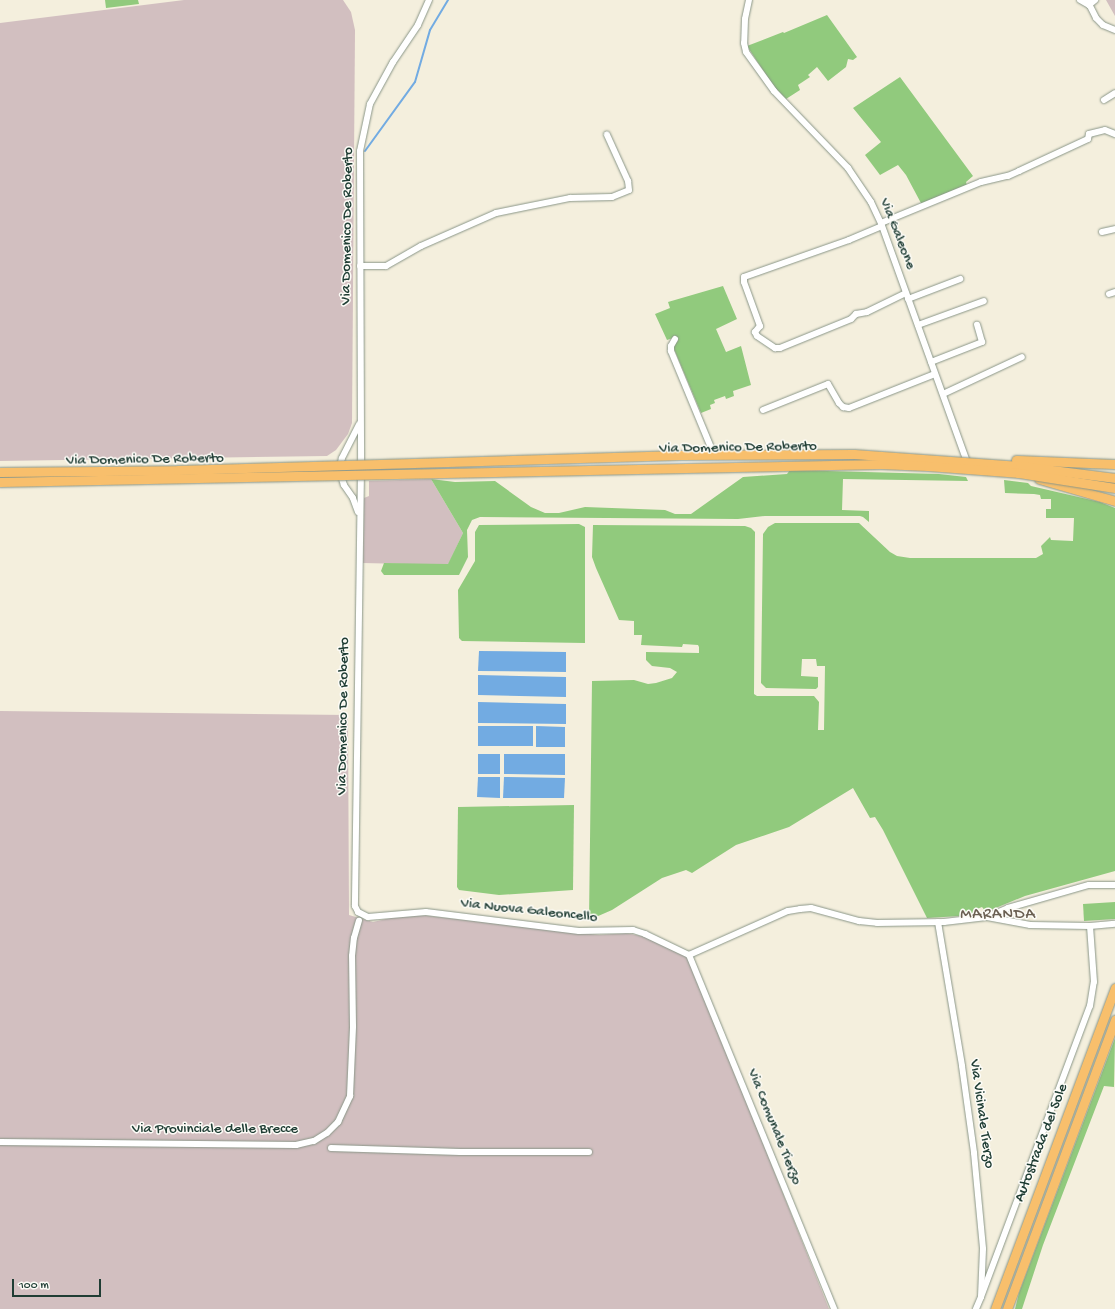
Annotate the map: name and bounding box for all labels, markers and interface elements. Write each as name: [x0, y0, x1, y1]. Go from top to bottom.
street label: Via Domenico De Roberto: [338, 147, 358, 305]
street label: Via Galeone: [875, 196, 919, 272]
street label: Via Domenico De Roberto: [659, 438, 817, 458]
street label: Via Domenico De Roberto: [66, 450, 224, 470]
street label: Via Domenico De Roberto: [334, 637, 354, 795]
street label: Via Nuova Galeoncello: [460, 895, 598, 927]
district label: MARANDA: [960, 906, 1036, 926]
street label: Via Vicinale Tierzo: [964, 1058, 998, 1170]
street label: Via Comunale Tierzo: [743, 1066, 805, 1188]
street label: Autostrada del Sole: [1011, 1081, 1073, 1205]
street label: Via Provinciale delle Brecce: [132, 1121, 298, 1139]
scale bar: [14, 1271, 103, 1297]
text: 100 m: [19, 1279, 49, 1293]

